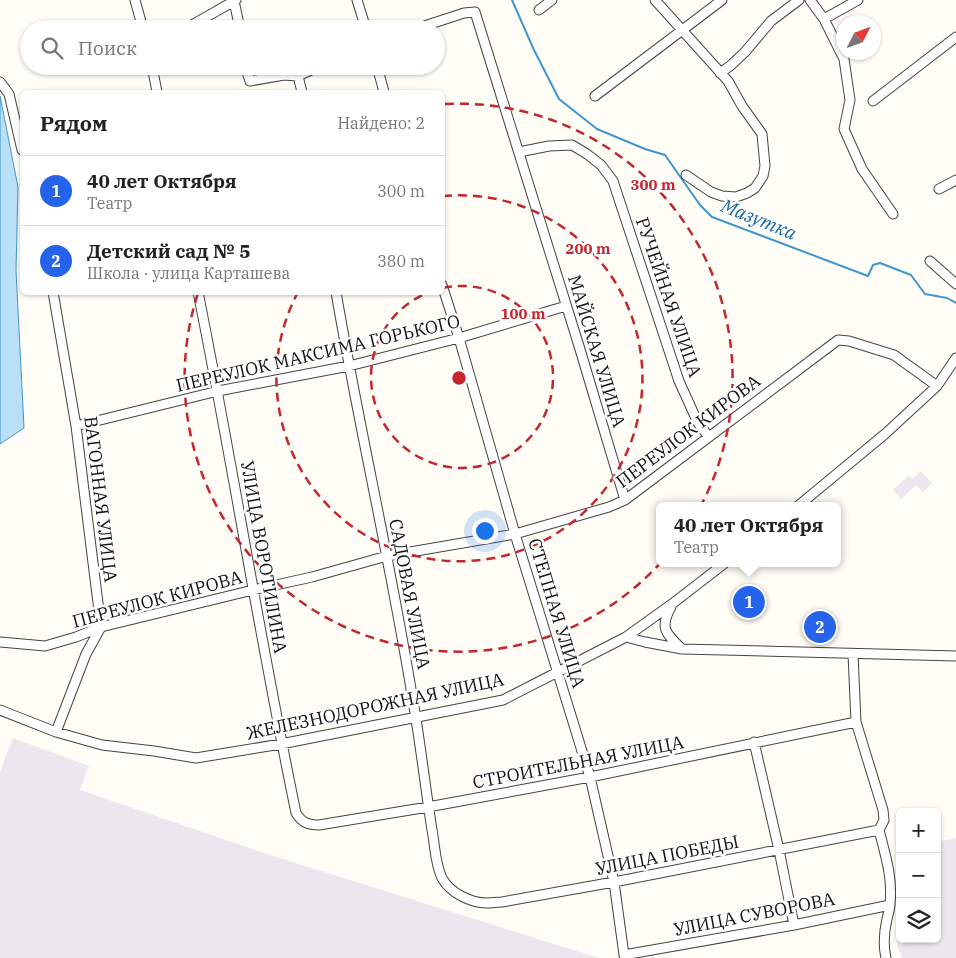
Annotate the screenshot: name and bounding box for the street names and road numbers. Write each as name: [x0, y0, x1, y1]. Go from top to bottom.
street label: РУЧЕЙНАЯ УЛИЦА: [631, 214, 707, 381]
street label: МАЙСКАЯ УЛИЦА: [563, 272, 631, 431]
street label: ПЕРЕУЛОК МАКСИМА ГОРЬКОГО: [174, 309, 462, 397]
street label: ПЕРЕУЛОК КИРОВА: [611, 369, 765, 493]
street label: ВАГОННАЯ УЛИЦА: [79, 415, 123, 584]
street label: УЛИЦА ВОРОТИЛИНА: [236, 459, 292, 656]
street label: САДОВАЯ УЛИЦА: [384, 517, 436, 672]
street label: СТЕПНАЯ УЛИЦА: [523, 535, 591, 691]
street label: ПЕРЕУЛОК КИРОВА: [70, 565, 245, 633]
street label: ЖЕЛЕЗНОДОРОЖНАЯ УЛИЦА: [244, 667, 507, 745]
street label: СТРОИТЕЛЬНАЯ УЛИЦА: [471, 730, 686, 794]
street label: УЛИЦА ПОБЕДЫ: [593, 830, 741, 880]
street label: УЛИЦА СУВОРОВА: [671, 887, 837, 941]

